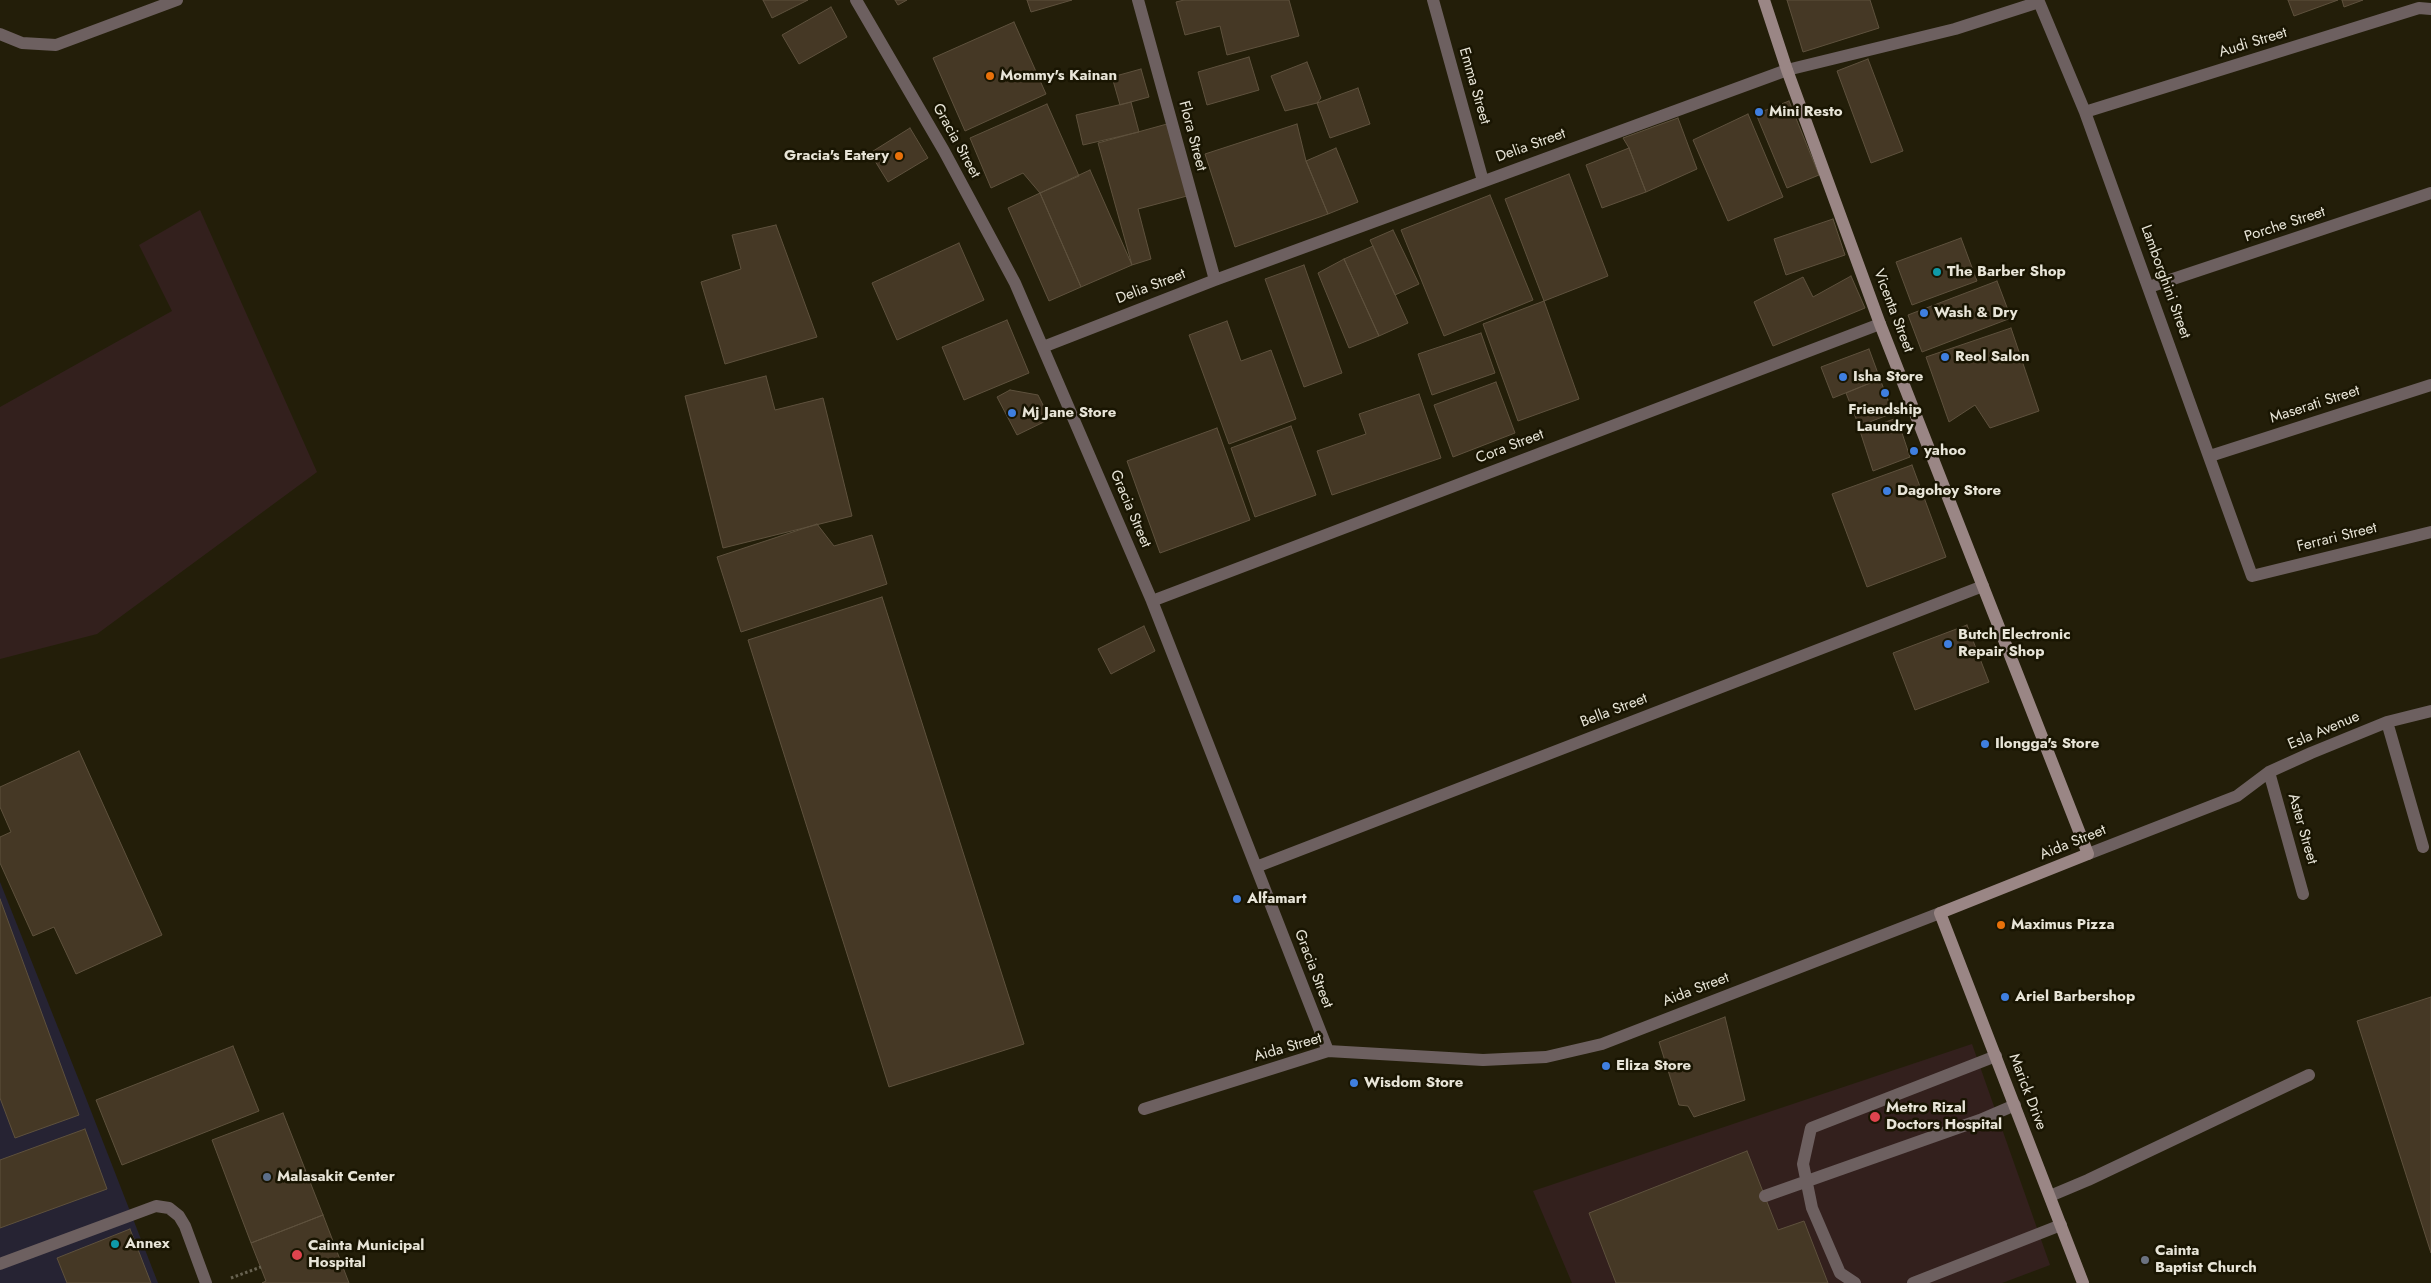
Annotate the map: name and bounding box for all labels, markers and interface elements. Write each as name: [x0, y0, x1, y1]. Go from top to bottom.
street label: Audi Street: [2217, 24, 2289, 62]
street label: Emma Street: [1454, 45, 1494, 127]
place label: Mommy's Kainan: [1000, 67, 1117, 85]
marker: Mommy's Kainan: [984, 70, 996, 82]
street label: Flora Street: [1174, 99, 1210, 173]
street label: Gracia Street: [928, 101, 984, 181]
place label: Mini Resto: [1769, 103, 1843, 121]
marker: Mini Resto: [1753, 106, 1765, 118]
street label: Delia Street: [1494, 125, 1568, 167]
place label: Gracia's Eatery: [784, 147, 889, 165]
marker: Gracia's Eatery: [893, 150, 905, 162]
street label: Porche Street: [2242, 203, 2328, 247]
street label: Lamborghini Street: [2136, 223, 2194, 341]
place label: The Barber Shop: [1947, 263, 2066, 281]
street label: Delia Street: [1114, 266, 1188, 308]
marker: The Barber Shop: [1931, 266, 1943, 278]
street label: Vicenta Street: [1869, 267, 1917, 355]
place label: Wash & Dry: [1934, 304, 2018, 322]
marker: Wash & Dry: [1918, 307, 1930, 319]
place label: Reol Salon: [1955, 348, 2030, 366]
marker: Reol Salon: [1939, 351, 1951, 363]
place label: Isha Store: [1853, 368, 1923, 386]
marker: Isha Store: [1837, 371, 1849, 383]
street label: Maserati Street: [2268, 382, 2362, 428]
marker: Friendship Laundry: [1879, 387, 1891, 399]
place label: Friendship Laundry: [1848, 401, 1922, 436]
place label: Mj Jane Store: [1022, 404, 1116, 422]
marker: Mj Jane Store: [1006, 407, 1018, 419]
street label: Cora Street: [1474, 426, 1546, 468]
place label: yahoo: [1924, 442, 1966, 460]
marker: yahoo: [1908, 445, 1920, 457]
street label: Gracia Street: [1106, 467, 1154, 551]
place label: Dagohoy Store: [1897, 482, 2001, 500]
marker: Dagohoy Store: [1881, 485, 1893, 497]
street label: Ferrari Street: [2295, 519, 2379, 557]
place label: Butch Electronic Repair Shop: [1958, 626, 2071, 661]
marker: Butch Electronic Repair Shop: [1942, 638, 1954, 650]
street label: Bella Street: [1578, 690, 1650, 732]
street label: Esla Avenue: [2285, 708, 2363, 754]
place label: Ilongga's Store: [1995, 735, 2099, 753]
marker: Ilongga's Store: [1979, 738, 1991, 750]
street label: Aster Street: [2283, 792, 2321, 866]
street label: Aida Street: [2037, 822, 2109, 864]
place label: Alfamart: [1247, 890, 1307, 908]
marker: Alfamart: [1231, 893, 1243, 905]
place label: Maximus Pizza: [2011, 916, 2115, 934]
marker: Maximus Pizza: [1995, 919, 2007, 931]
street label: Gracia Street: [1290, 927, 1336, 1011]
street label: Aida Street: [1660, 969, 1732, 1011]
place label: Ariel Barbershop: [2015, 988, 2135, 1006]
marker: Ariel Barbershop: [1999, 991, 2011, 1003]
street label: Aida Street: [1252, 1030, 1324, 1066]
street label: Marick Drive: [2004, 1051, 2050, 1133]
place label: Eliza Store: [1616, 1057, 1691, 1075]
marker: Eliza Store: [1600, 1060, 1612, 1072]
place label: Wisdom Store: [1364, 1074, 1463, 1092]
marker: Wisdom Store: [1348, 1077, 1360, 1089]
place label: Metro Rizal Doctors Hospital: [1886, 1099, 2002, 1134]
marker: Metro Rizal Doctors Hospital: [1868, 1110, 1882, 1124]
place label: Malasakit Center: [277, 1168, 395, 1186]
marker: Malasakit Center: [261, 1171, 273, 1183]
place label: Annex: [125, 1235, 170, 1253]
place label: Cainta Municipal Hospital: [308, 1237, 424, 1272]
marker: Annex: [109, 1238, 121, 1250]
place label: Cainta Baptist Church: [2155, 1242, 2257, 1277]
marker: Cainta Municipal Hospital: [290, 1248, 304, 1262]
marker: Cainta Baptist Church: [2139, 1254, 2151, 1266]

